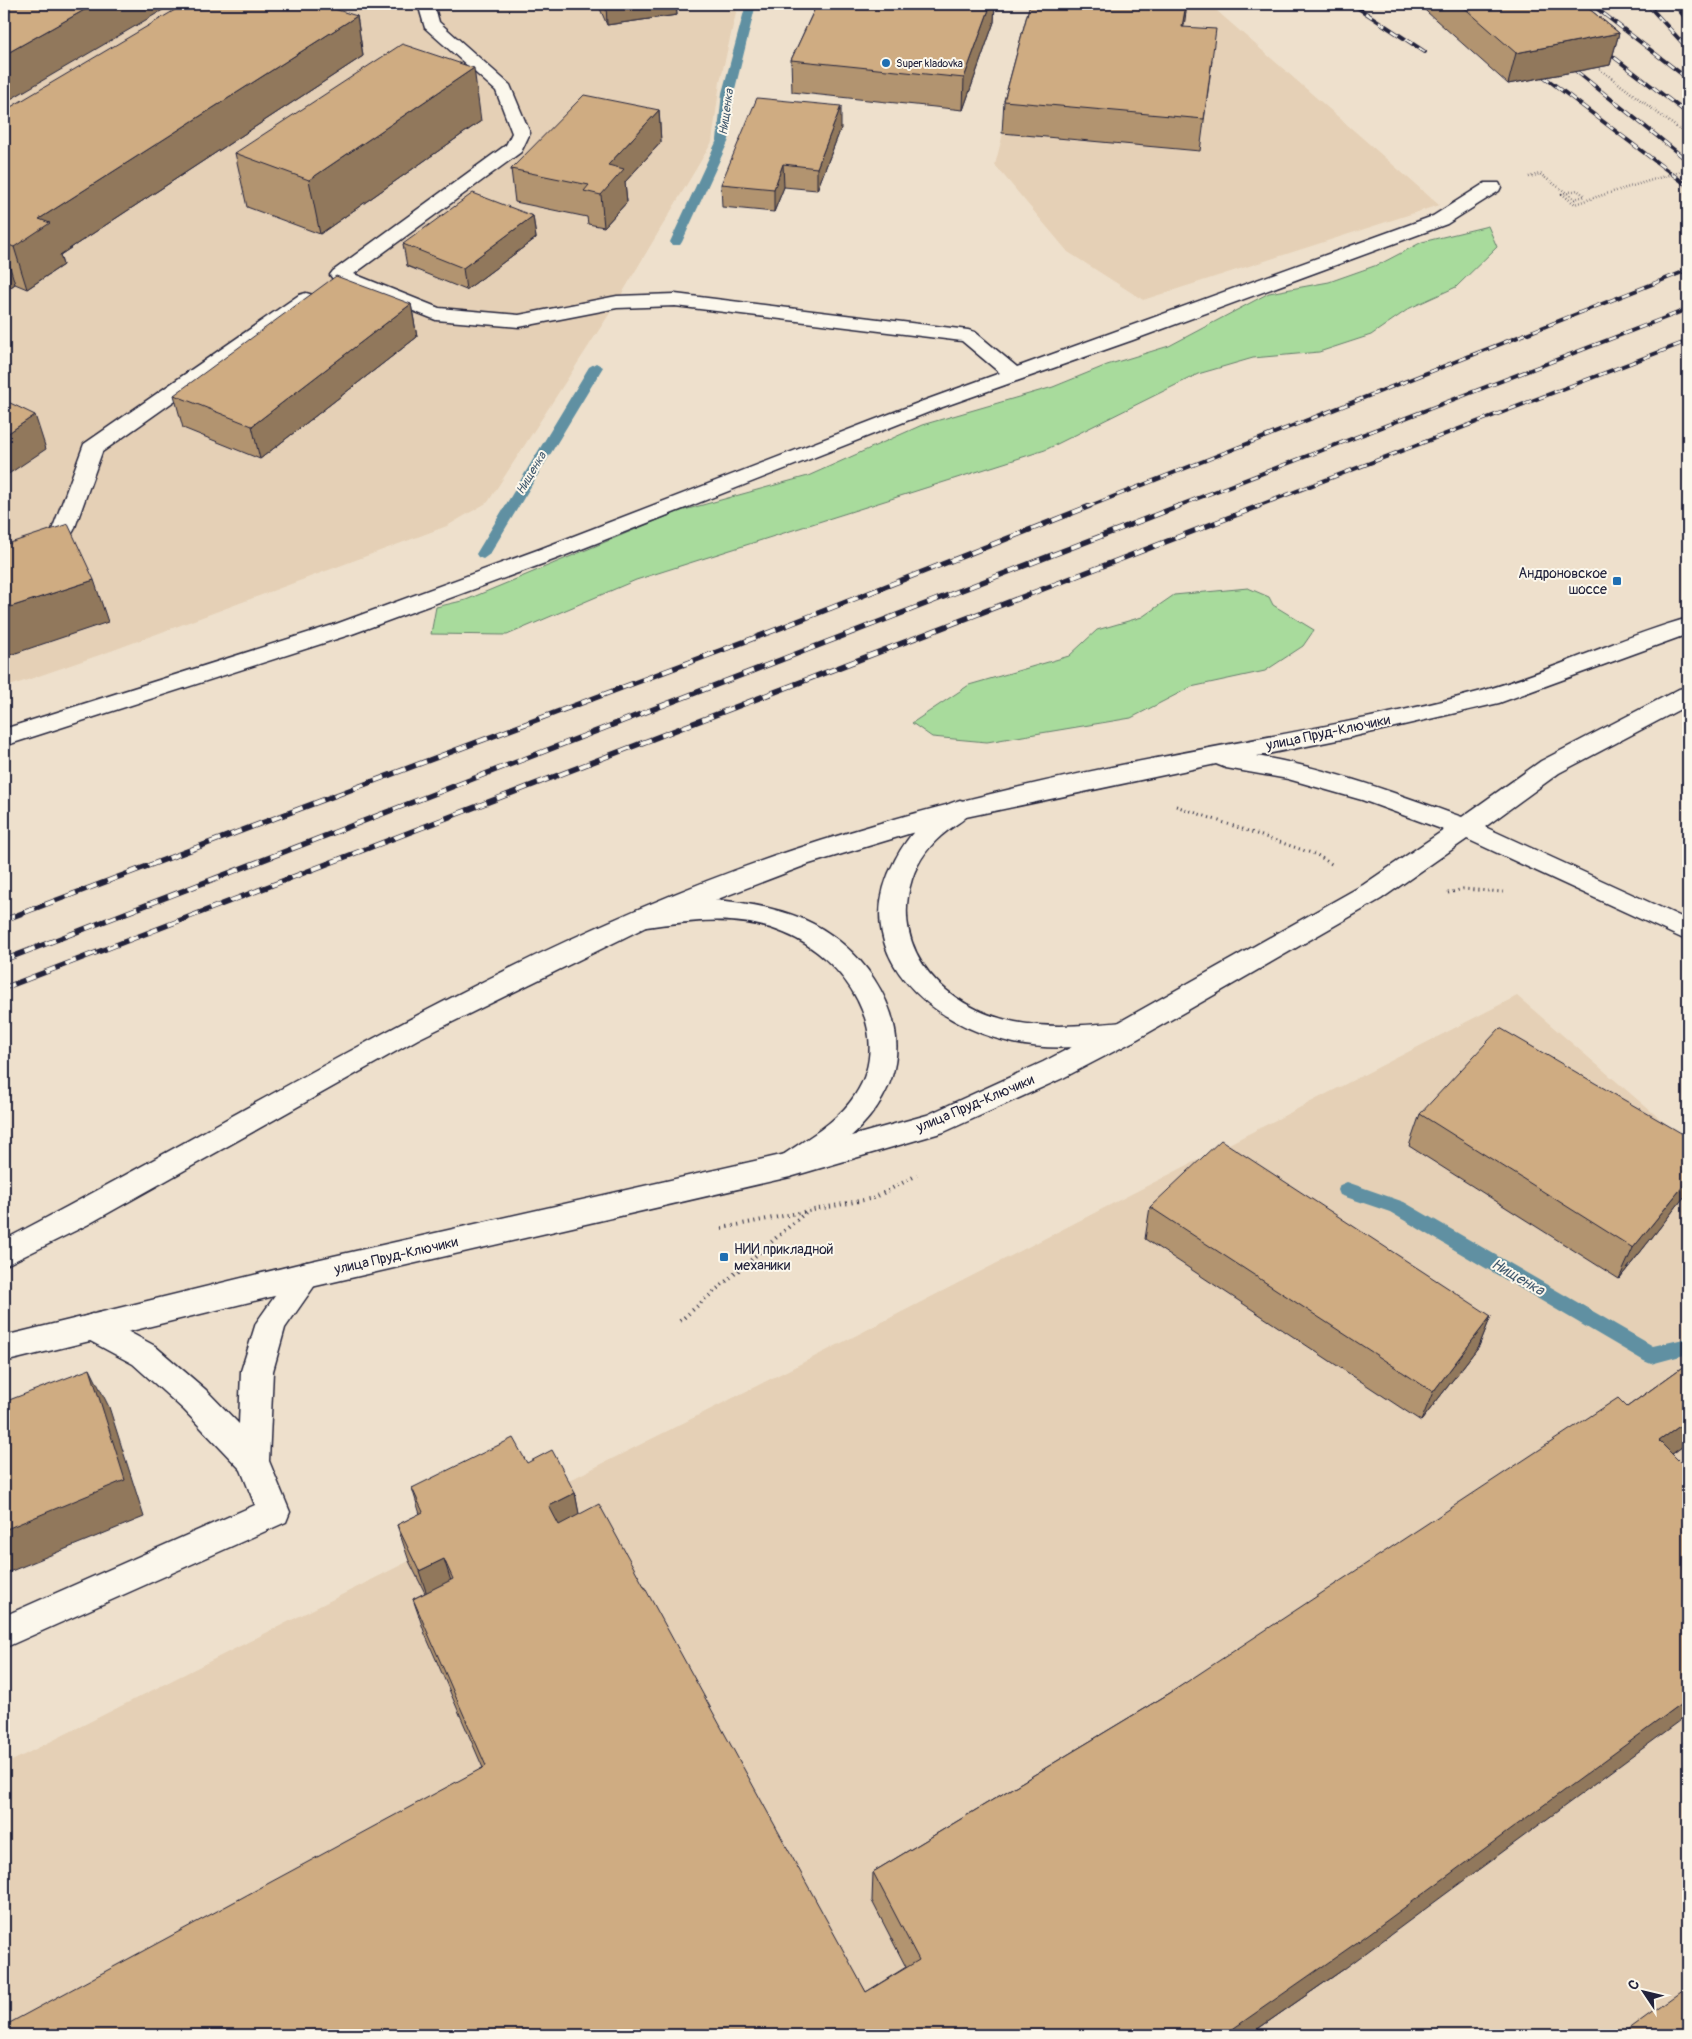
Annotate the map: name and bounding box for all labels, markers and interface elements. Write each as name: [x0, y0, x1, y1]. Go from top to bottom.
marker: Super kladovka: [880, 57, 892, 69]
place label: Super kladovka: [896, 57, 963, 70]
water label: Нищенка: [716, 87, 737, 136]
water label: Нищенка: [513, 448, 551, 497]
place label: Андроновское шоссе: [1518, 565, 1607, 598]
marker: Андроновское шоссе: [1611, 575, 1623, 587]
street label: улица Пруд-Ключики: [1264, 711, 1392, 754]
street label: улица Пруд-Ключики: [913, 1071, 1037, 1136]
street label: улица Пруд-Ключики: [332, 1233, 460, 1278]
place label: НИИ прикладной механики: [734, 1241, 833, 1274]
marker: НИИ прикладной механики: [718, 1251, 730, 1263]
water label: Нищенка: [1488, 1255, 1548, 1301]
north arrow: [1620, 1966, 1670, 2016]
text: С: [1624, 1976, 1643, 1993]

